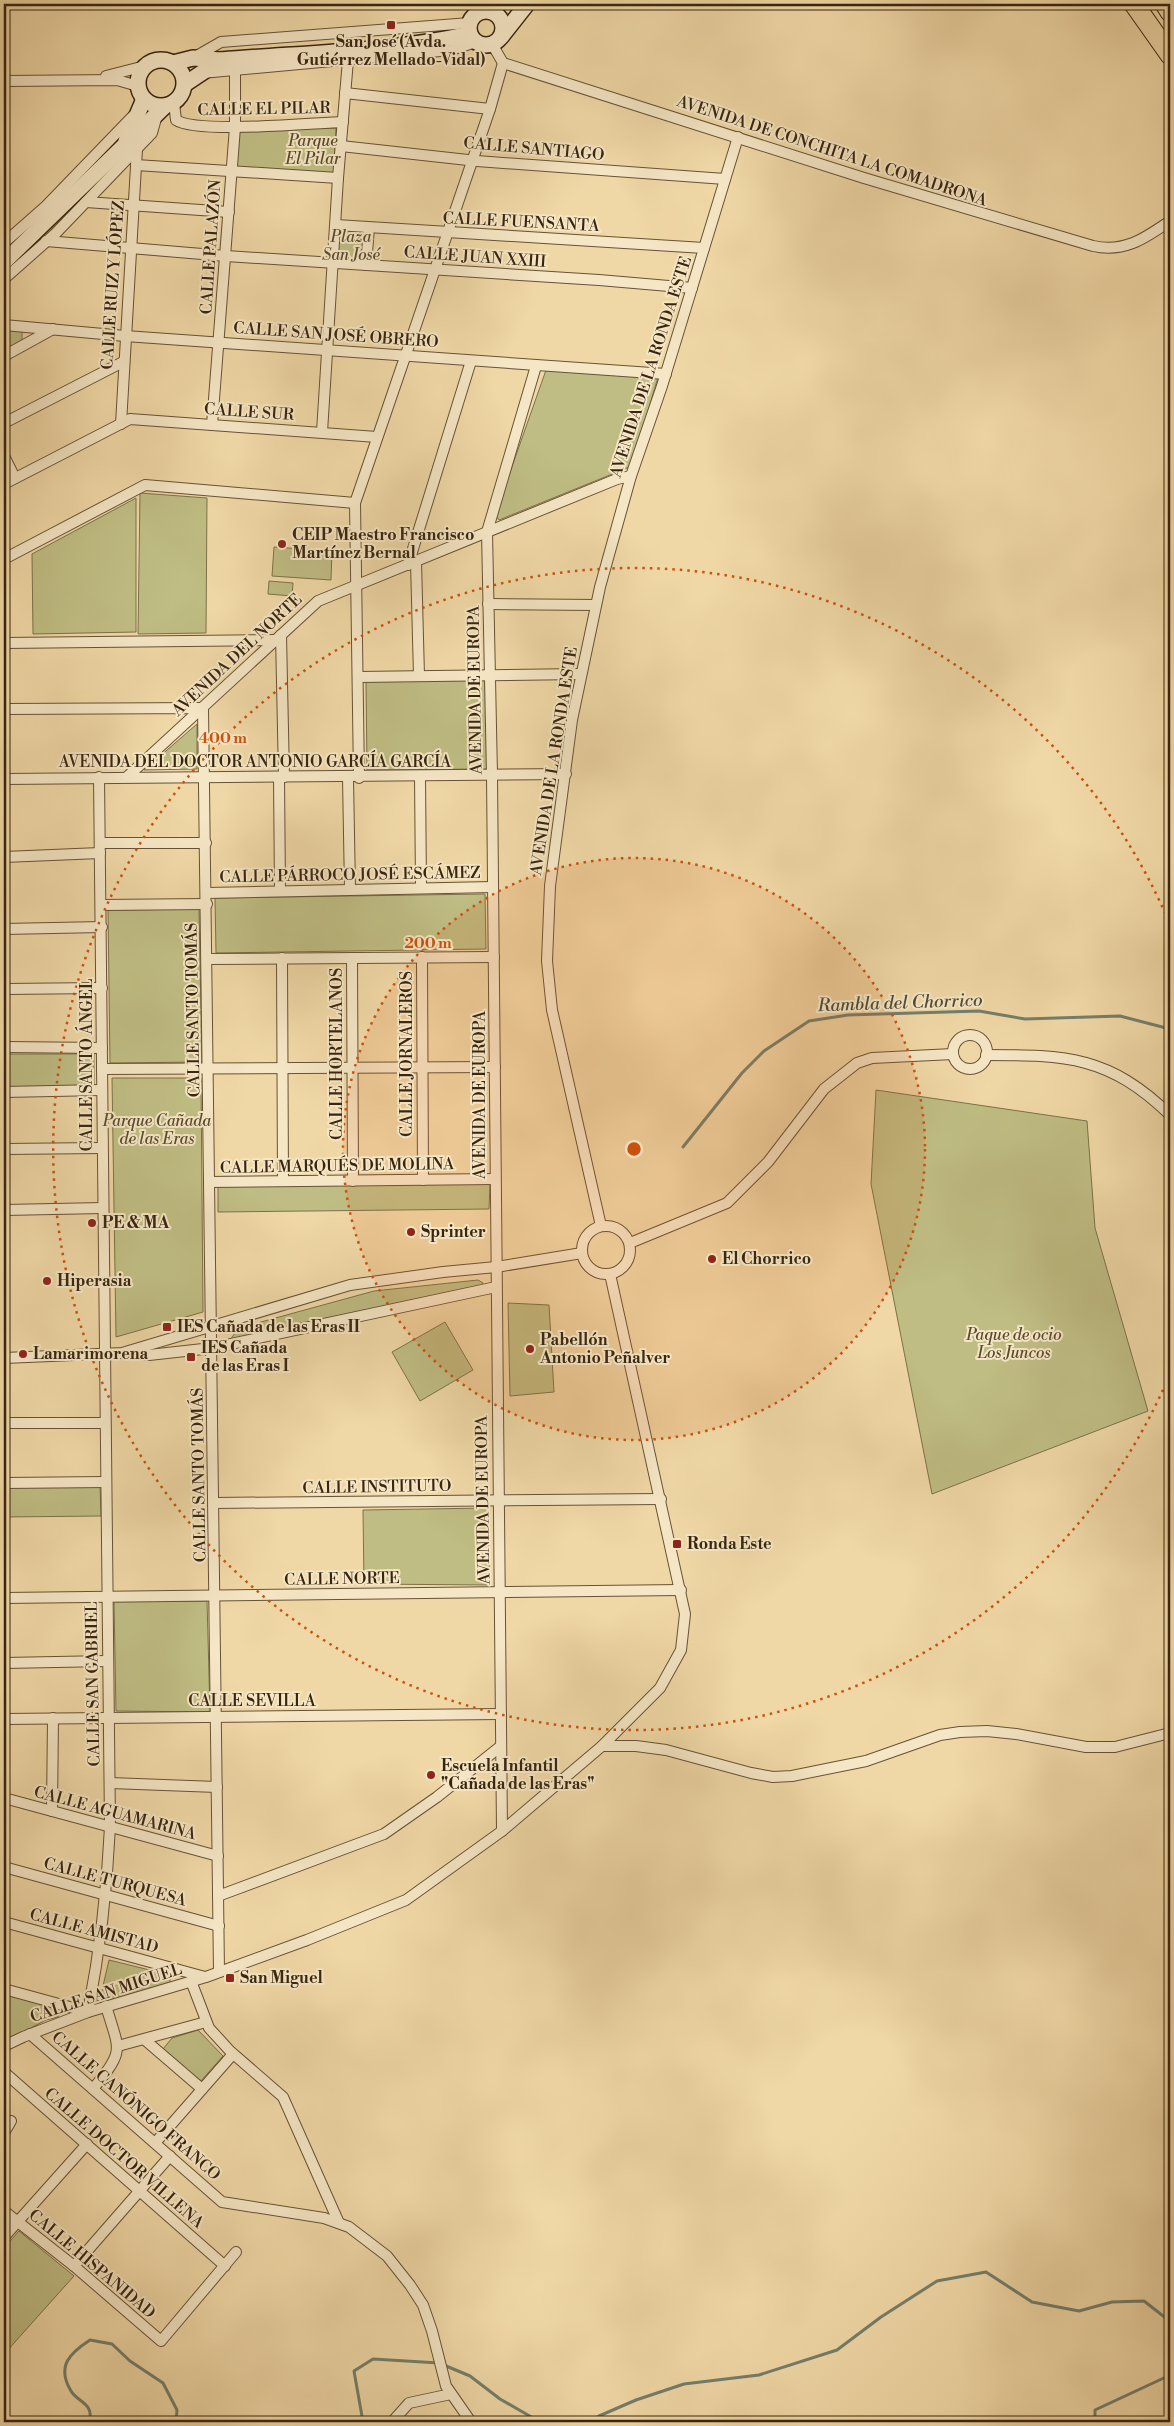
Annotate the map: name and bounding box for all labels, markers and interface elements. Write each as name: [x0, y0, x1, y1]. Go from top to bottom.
marker: San José (Avda. Gutiérrez Mellado-Vidal): [385, 19, 397, 31]
place label: San José (Avda. Gutiérrez Mellado-Vidal): [297, 32, 485, 70]
street label: AVENIDA DE CONCHITA LA COMADRONA: [674, 91, 991, 211]
street label: CALLE EL PILAR: [197, 98, 332, 120]
park label: Parque El Pilar: [284, 131, 342, 169]
street label: CALLE SANTIAGO: [463, 133, 605, 165]
street label: CALLE PALAZÓN: [194, 179, 226, 315]
street label: CALLE RUIZ Y LÓPEZ: [95, 200, 129, 370]
street label: CALLE FUENSANTA: [442, 208, 601, 236]
park label: Plaza San José: [322, 227, 382, 265]
street label: CALLE JUAN XXIII: [403, 242, 547, 272]
street label: AVENIDA DE LA RONDA ESTE: [605, 254, 696, 481]
street label: CALLE SAN JOSÉ OBRERO: [233, 316, 439, 352]
street label: CALLE SUR: [203, 399, 296, 425]
place label: CEIP Maestro Francisco Martínez Bernal: [292, 525, 474, 563]
marker: CEIP Maestro Francisco Martínez Bernal: [276, 538, 288, 550]
street label: AVENIDA DEL NORTE: [167, 590, 306, 721]
street label: AVENIDA DE EUROPA: [464, 605, 486, 775]
street label: AVENIDA DE LA RONDA ESTE: [526, 645, 582, 878]
text: 400 m: [199, 729, 247, 748]
street label: AVENIDA DEL DOCTOR ANTONIO GARCÍA GARCÍA: [58, 750, 452, 772]
street label: CALLE PÁRROCO JOSÉ ESCÁMEZ: [219, 861, 481, 887]
street label: CALLE SANTO TOMÁS: [179, 922, 205, 1098]
text: 200 m: [404, 934, 452, 953]
street label: CALLE HORTELANOS: [327, 968, 347, 1140]
street label: CALLE JORNALEROS: [397, 971, 417, 1137]
street label: CALLE SANTO ÁNGEL: [75, 978, 97, 1151]
water label: Rambla del Chorrico: [816, 989, 983, 1017]
street label: AVENIDA DE EUROPA: [470, 1010, 490, 1180]
park label: Parque Cañada de las Eras: [102, 1111, 211, 1149]
centre of rings: [625, 1140, 643, 1158]
street label: CALLE MARQUÉS DE MOLINA: [220, 1152, 455, 1178]
place label: PE & MA: [102, 1213, 170, 1233]
marker: PE & MA: [86, 1217, 98, 1229]
place label: Sprinter: [421, 1222, 486, 1242]
marker: Sprinter: [405, 1226, 417, 1238]
place label: El Chorrico: [722, 1249, 811, 1269]
marker: El Chorrico: [706, 1253, 718, 1265]
place label: Hiperasia: [57, 1271, 132, 1291]
marker: Hiperasia: [41, 1275, 53, 1287]
place label: IES Cañada de las Eras II: [177, 1317, 360, 1337]
marker: IES Cañada de las Eras II: [161, 1321, 173, 1333]
park label: Paque de ocio Los Juncos: [965, 1325, 1062, 1363]
place label: Pabellón Antonio Peñalver: [539, 1330, 670, 1368]
place label: IES Cañada de las Eras I: [201, 1338, 289, 1376]
marker: Pabellón Antonio Peñalver: [524, 1343, 536, 1355]
place label: Lamarimorena: [33, 1344, 149, 1364]
marker: Lamarimorena: [17, 1348, 29, 1360]
marker: IES Cañada de las Eras I: [185, 1351, 197, 1363]
street label: CALLE SANTO TOMÁS: [185, 1387, 211, 1563]
street label: AVENIDA DE EUROPA: [472, 1415, 494, 1585]
street label: CALLE INSTITUTO: [302, 1476, 452, 1498]
place label: Ronda Este: [687, 1534, 772, 1554]
marker: Ronda Este: [671, 1538, 683, 1550]
street label: CALLE NORTE: [284, 1568, 400, 1590]
street label: CALLE SAN GABRIEL: [82, 1601, 104, 1767]
street label: CALLE SEVILLA: [188, 1691, 317, 1711]
place label: Escuela Infantil "Cañada de las Eras": [441, 1756, 594, 1794]
marker: Escuela Infantil "Cañada de las Eras": [425, 1769, 437, 1781]
street label: CALLE AGUAMARINA: [32, 1782, 199, 1845]
street label: CALLE TURQUESA: [41, 1853, 190, 1911]
street label: CALLE AMISTAD: [27, 1904, 161, 1958]
street label: CALLE SAN MIGUEL: [28, 1959, 185, 2027]
place label: San Miguel: [240, 1968, 324, 1988]
marker: San Miguel: [224, 1972, 236, 1984]
street label: CALLE CANÓNIGO FRANCO: [47, 2026, 226, 2185]
street label: CALLE DOCTOR VILLENA: [40, 2083, 209, 2233]
street label: CALLE HISPANIDAD: [24, 2205, 160, 2323]

